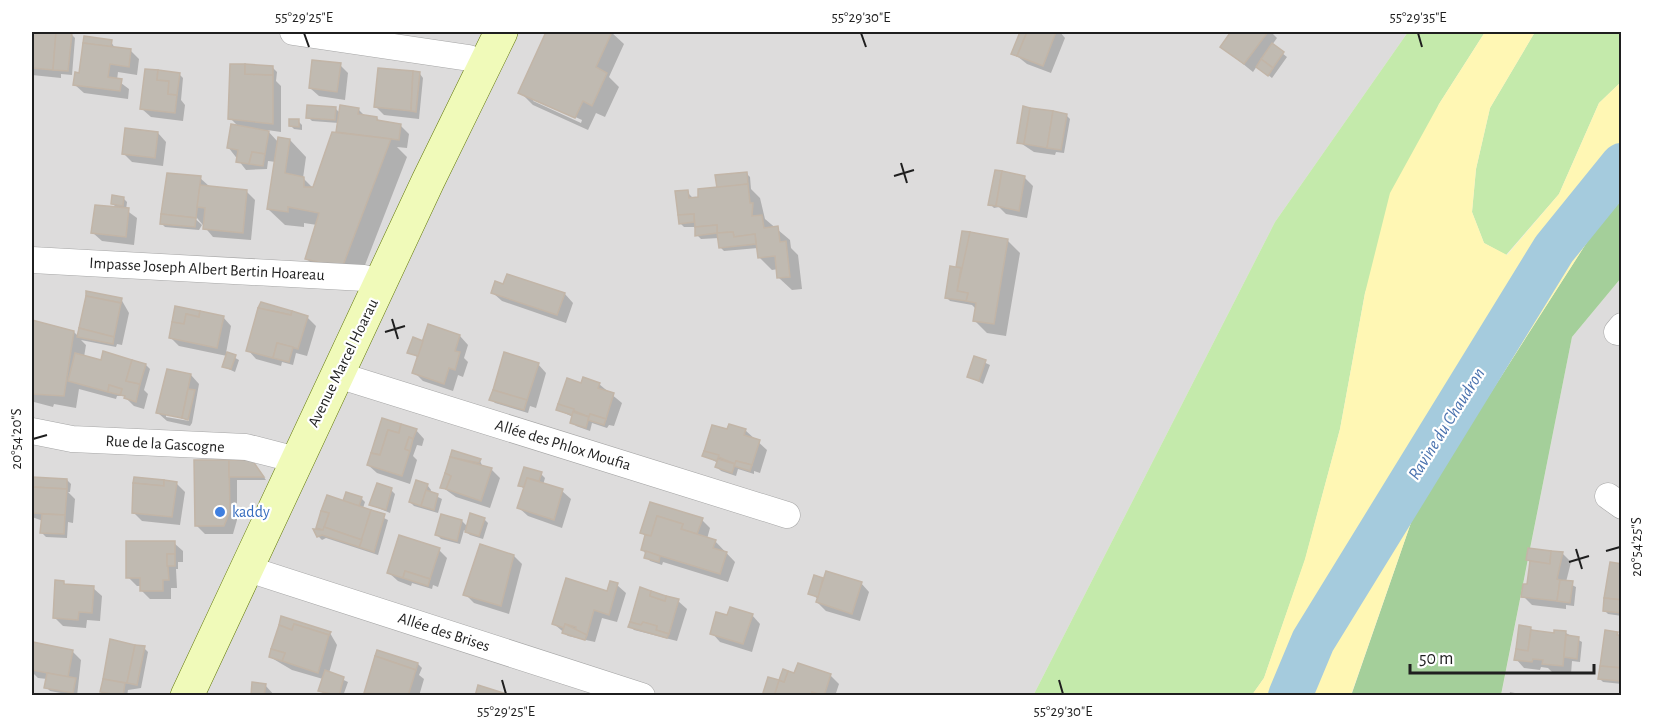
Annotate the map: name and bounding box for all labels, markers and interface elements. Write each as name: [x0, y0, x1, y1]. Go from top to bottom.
text: 55°29'25"E: [275, 10, 333, 25]
text: 55°29'30"E: [832, 10, 890, 25]
text: 55°29'35"E: [1389, 10, 1447, 25]
street label: Impasse Joseph Albert Bertin Hoareau: [89, 255, 325, 283]
street label: Avenue Marcel Hoarau: [305, 296, 381, 430]
water label: Ravine du Chaudron: [1405, 365, 1489, 483]
text: 20°54'20"S: [9, 408, 24, 470]
street label: Allée des Phlox Moufia: [493, 417, 633, 473]
street label: Rue de la Gascogne: [105, 433, 225, 455]
place label: kaddy: [232, 504, 270, 521]
marker: kaddy: [213, 505, 227, 519]
text: 20°54'25"S: [1629, 517, 1644, 577]
street label: Allée des Brises: [396, 610, 492, 654]
scale bar: [1410, 637, 1594, 675]
text: 50 m: [1419, 650, 1453, 668]
text: 55°29'25"E: [477, 704, 535, 719]
text: 55°29'30"E: [1034, 704, 1092, 719]

